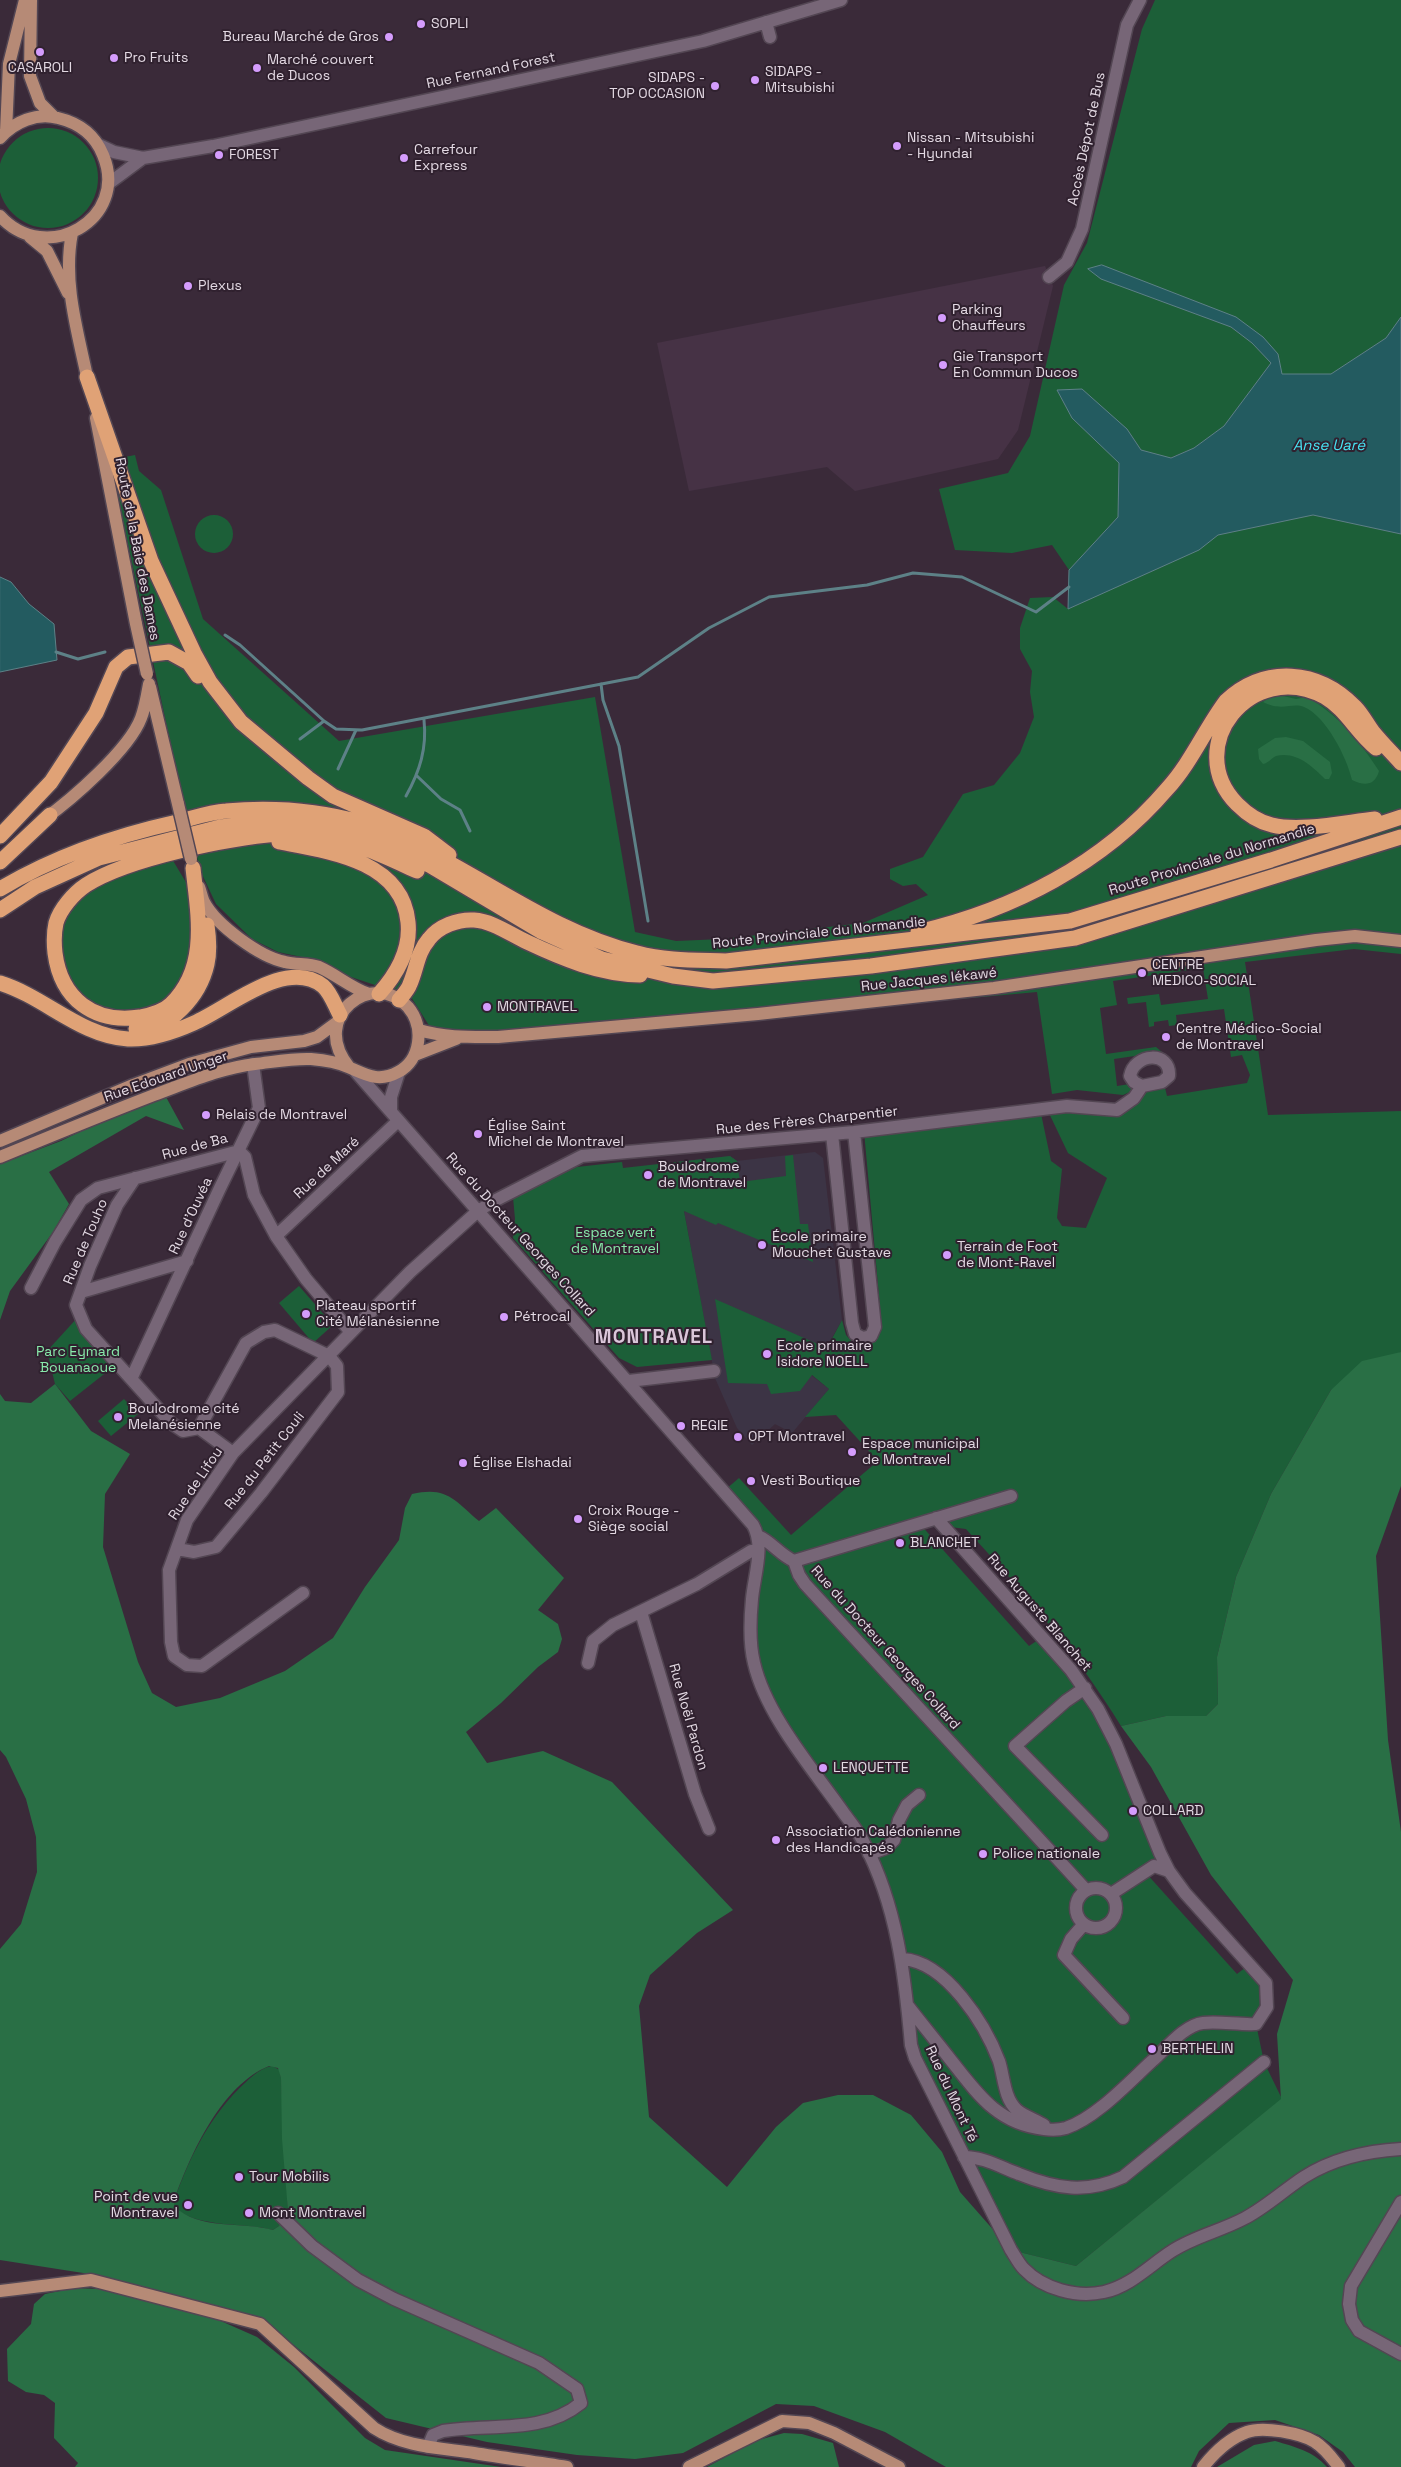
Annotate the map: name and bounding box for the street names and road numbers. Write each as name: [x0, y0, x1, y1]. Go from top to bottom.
street label: Rue Fernand Forest: [425, 49, 557, 93]
street label: Accès Dépot de Bus: [1065, 71, 1109, 207]
street label: Route de la Baie des Dames: [111, 456, 163, 642]
street label: Route Provinciale du Normandie: [1107, 821, 1317, 899]
street label: Route Provinciale du Normandie: [711, 913, 927, 953]
street label: Rue Jacques Iékawé: [860, 965, 998, 995]
street label: Rue Edouard Unger: [102, 1048, 230, 1106]
street label: Rue des Frères Charpentier: [715, 1103, 899, 1139]
street label: Rue de Ba: [160, 1130, 230, 1164]
street label: Rue de Maré: [291, 1133, 363, 1203]
street label: Rue du Docteur Georges Collard: [442, 1150, 598, 1320]
street label: Rue d'Ouvéa: [166, 1175, 216, 1257]
street label: Rue de Touho: [60, 1197, 112, 1287]
street label: Rue du Petit Couli: [222, 1409, 308, 1513]
street label: Rue de Lifou: [165, 1444, 227, 1524]
street label: Rue Auguste Blanchet: [983, 1551, 1095, 1675]
street label: Rue du Docteur Georges Collard: [807, 1563, 963, 1733]
street label: Rue Noël Pardon: [665, 1662, 711, 1772]
street label: Rue du Mont Té: [921, 2043, 981, 2145]

